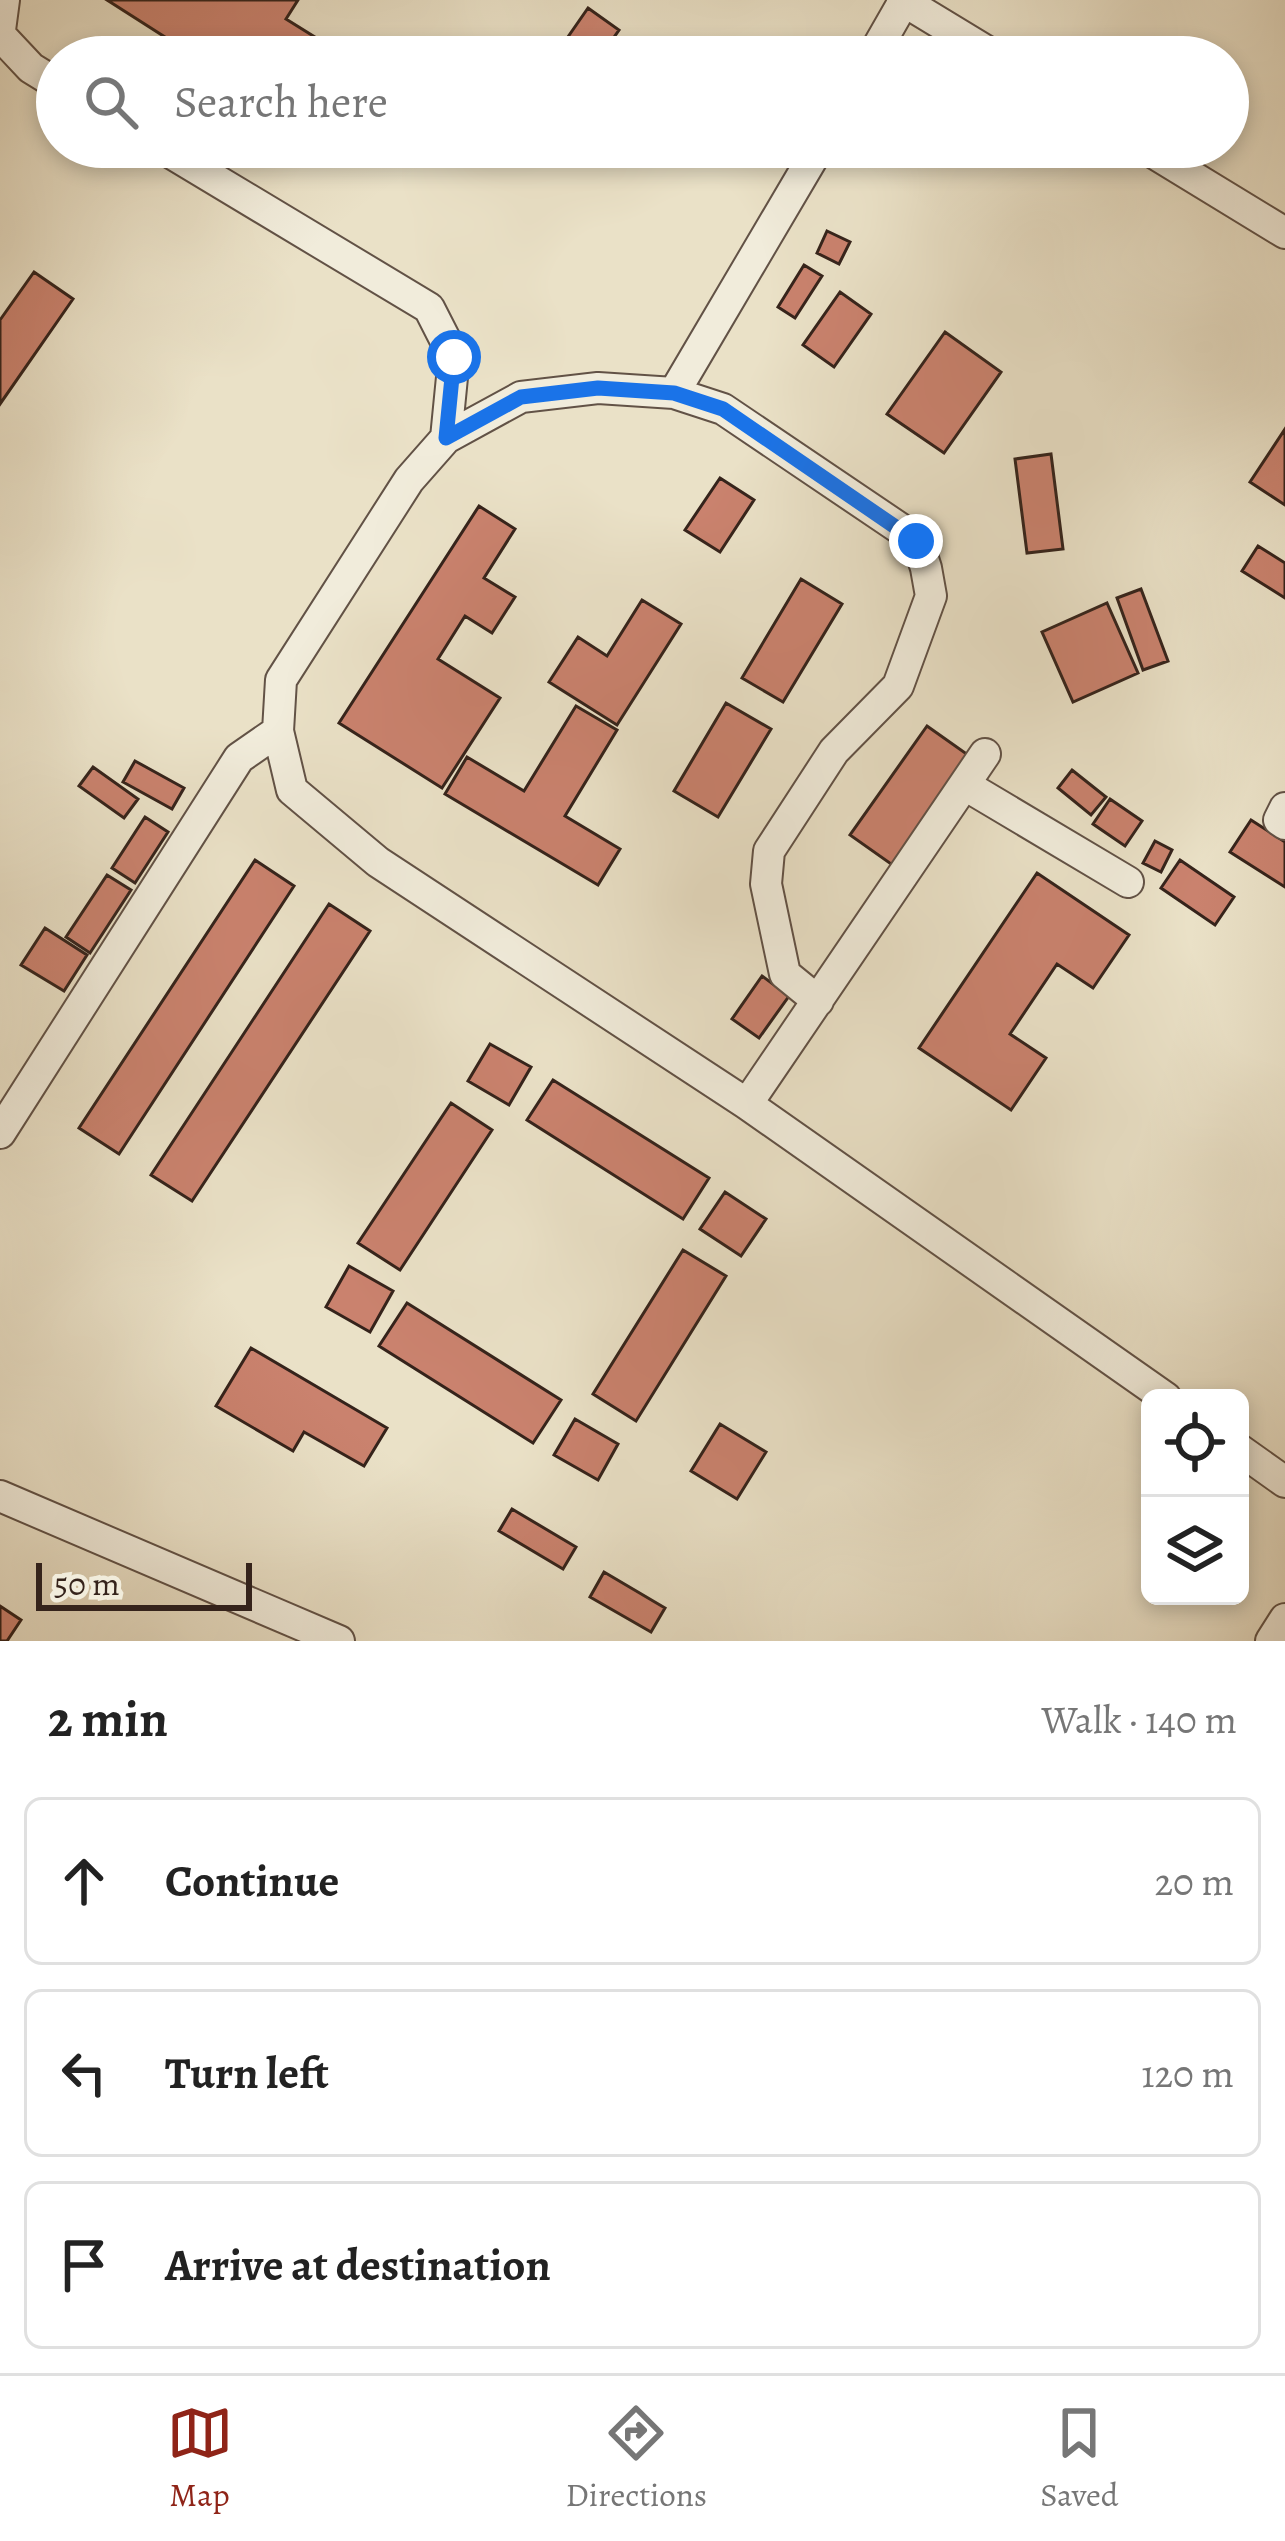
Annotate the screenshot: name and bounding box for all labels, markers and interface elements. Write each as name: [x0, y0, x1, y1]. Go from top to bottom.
search box: [36, 36, 1249, 168]
icon: search: [78, 69, 144, 135]
text: Search here: [174, 71, 388, 133]
route start: [427, 330, 481, 384]
route end: [889, 514, 943, 568]
map controls: [1141, 1389, 1249, 1605]
button: locate: [1141, 1389, 1249, 1497]
button: layers: [1141, 1497, 1249, 1605]
scale bar: [36, 1557, 252, 1610]
text: 50 m: [54, 1561, 120, 1606]
text: 2 min: [48, 1684, 168, 1754]
text: Walk · 140 m: [1042, 1693, 1237, 1746]
icon: ahead: [51, 1848, 117, 1914]
text: Continue: [165, 1850, 339, 1912]
text: 20 m: [1155, 1855, 1234, 1908]
icon: left: [51, 2040, 117, 2106]
text: Turn left: [165, 2042, 329, 2104]
text: 120 m: [1141, 2047, 1234, 2100]
icon: arrive: [51, 2232, 117, 2298]
text: Arrive at destination: [165, 2234, 551, 2296]
tab: Map: [167, 2400, 233, 2517]
tab: Directions: [566, 2400, 707, 2517]
tab: Saved: [1040, 2400, 1118, 2517]

